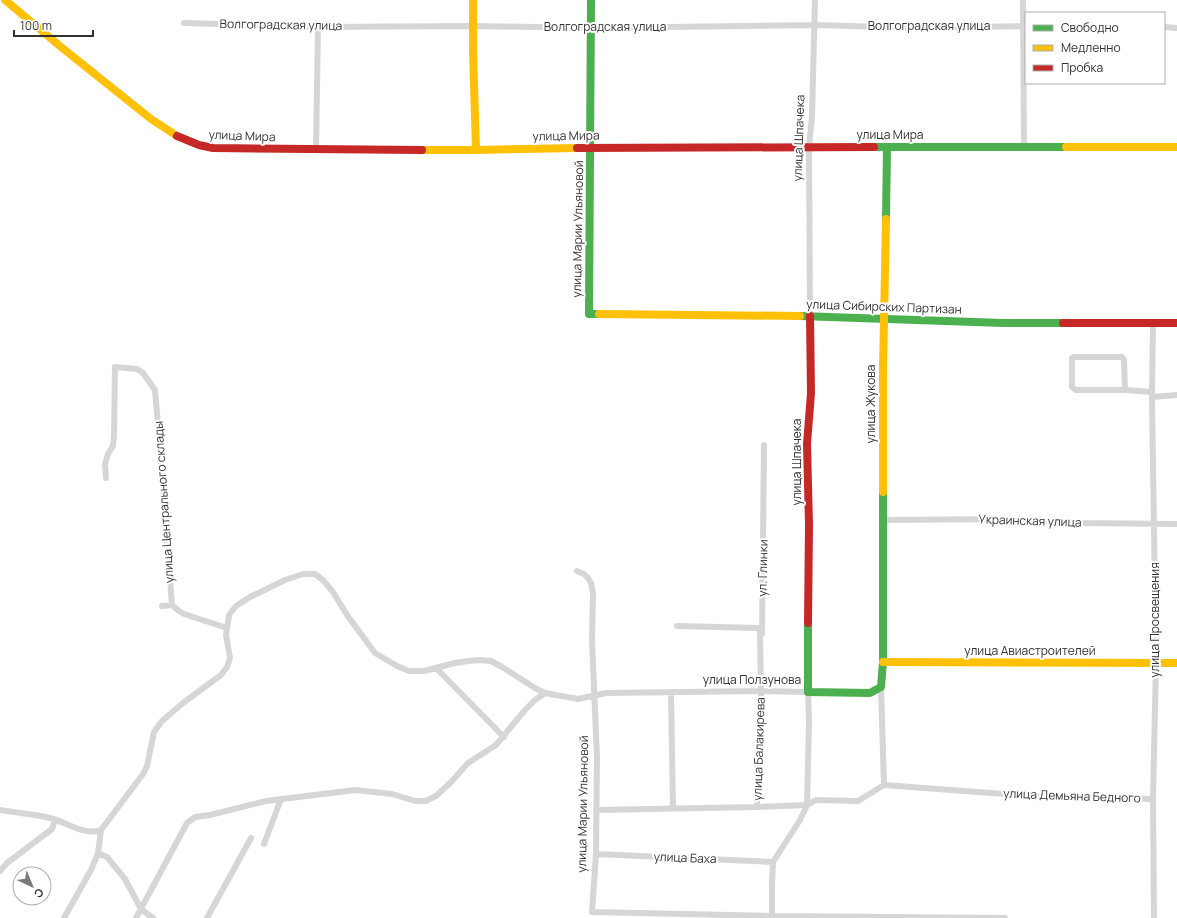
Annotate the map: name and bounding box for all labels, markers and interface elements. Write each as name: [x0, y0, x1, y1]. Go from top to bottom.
scale bar: [14, 12, 93, 38]
legend: [1025, 12, 1165, 84]
street label: Волгоградская улица: [220, 15, 342, 34]
text: 100 m: [20, 17, 52, 34]
street label: Волгоградская улица: [868, 17, 990, 34]
street label: Волгоградская улица: [544, 18, 666, 35]
text: Свободно: [1061, 19, 1119, 36]
text: Медленно: [1061, 39, 1121, 56]
text: Пробка: [1061, 59, 1103, 76]
street label: улица Шпачека: [788, 94, 809, 182]
street label: улица Мира: [208, 126, 276, 145]
street label: улица Мира: [532, 126, 600, 145]
street label: улица Мира: [857, 126, 924, 143]
street label: улица Марии Ульяновой: [568, 160, 587, 298]
street label: улица Сибирских Партизан: [806, 295, 962, 318]
street label: улица Жукова: [862, 365, 879, 443]
street label: улица Шпачека: [788, 419, 805, 505]
street label: улица Центрального склады: [149, 420, 178, 584]
street label: Украинская улица: [978, 510, 1082, 531]
street label: ул. Глинки: [754, 539, 772, 597]
street label: улица Просвещения: [1146, 562, 1163, 678]
street label: улица Авиастроителей: [964, 642, 1096, 659]
street label: улица Ползунова: [703, 671, 801, 688]
street label: улица Балакирева: [748, 697, 769, 801]
street label: улица Марии Ульяновой: [573, 735, 592, 873]
street label: улица Демьяна Бедного: [1003, 785, 1141, 806]
street label: улица Баха: [653, 848, 717, 867]
north arrow: [12, 866, 52, 906]
text: С: [31, 885, 47, 902]

